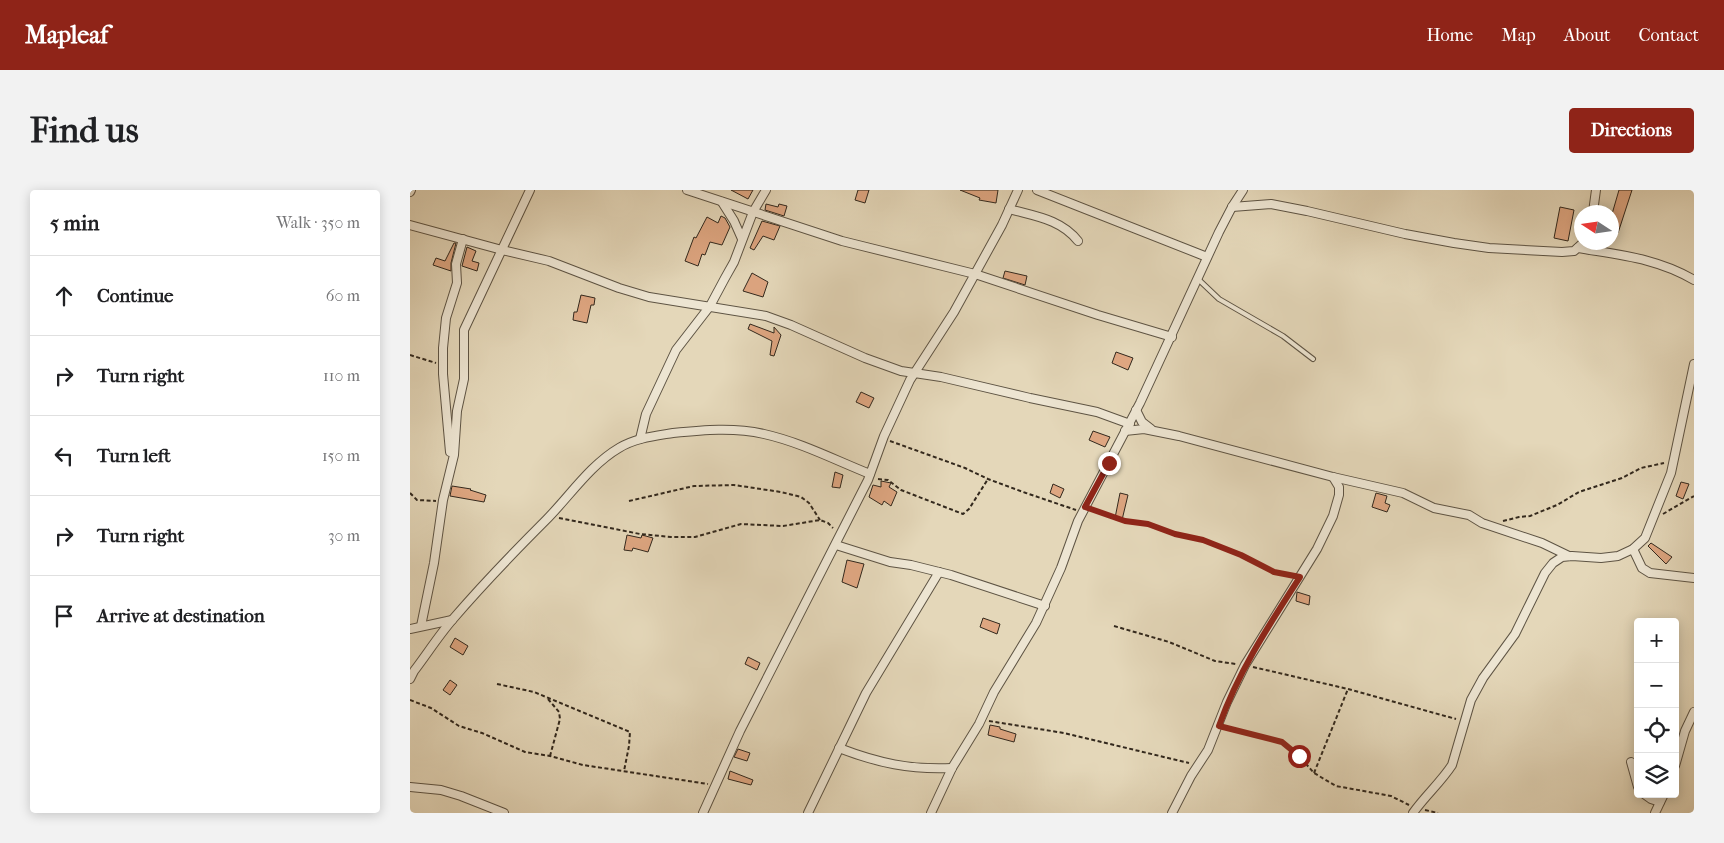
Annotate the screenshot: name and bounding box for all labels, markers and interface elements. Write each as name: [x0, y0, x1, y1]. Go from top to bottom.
text: Mapleaf: [25, 21, 108, 49]
text: Home: [1426, 25, 1473, 46]
text: Map: [1501, 25, 1536, 46]
text: About: [1564, 25, 1610, 46]
text: Contact: [1638, 25, 1699, 46]
button: Directions: [1569, 108, 1694, 153]
text: Find us: [30, 110, 139, 151]
north arrow: [1574, 205, 1619, 250]
text: 5 min: [50, 211, 99, 235]
text: Walk · 350 m: [276, 213, 360, 232]
icon: ahead: [50, 282, 78, 310]
text: Continue: [97, 285, 173, 307]
text: 60 m: [326, 286, 360, 305]
icon: right: [50, 362, 78, 390]
text: Turn right: [97, 365, 184, 387]
text: 110 m: [323, 366, 360, 385]
icon: left: [50, 442, 78, 470]
text: Turn left: [97, 445, 171, 467]
text: 150 m: [322, 446, 360, 465]
route end: [1098, 452, 1121, 475]
icon: right: [50, 522, 78, 550]
text: Turn right: [97, 525, 184, 547]
text: 30 m: [328, 526, 360, 545]
icon: arrive: [50, 602, 78, 630]
text: Arrive at destination: [97, 605, 265, 627]
map controls: [1634, 618, 1679, 798]
button: +: [1634, 618, 1679, 663]
button: −: [1634, 663, 1679, 708]
button: locate: [1634, 708, 1679, 753]
route start: [1288, 745, 1311, 768]
button: layers: [1634, 753, 1679, 798]

